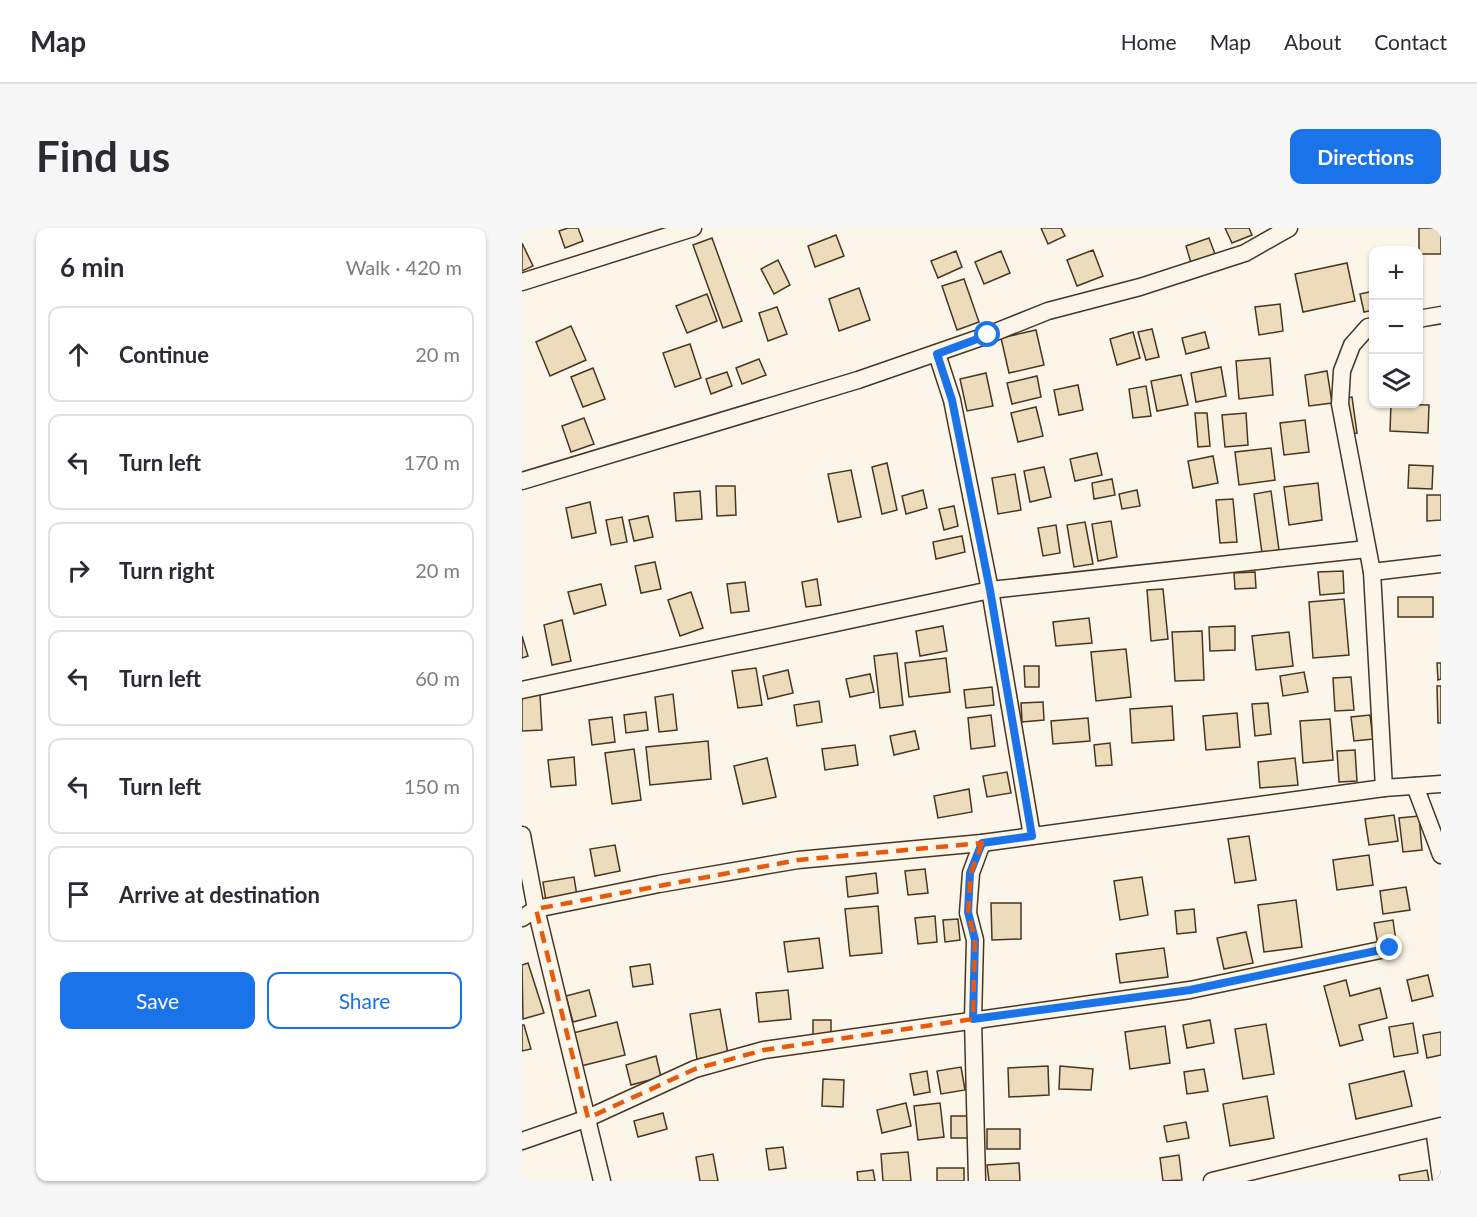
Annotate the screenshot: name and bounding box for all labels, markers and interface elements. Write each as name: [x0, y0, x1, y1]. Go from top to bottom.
text: Map: [30, 24, 86, 58]
text: Home: [1121, 29, 1177, 54]
text: Map: [1210, 29, 1251, 54]
text: About: [1284, 29, 1341, 54]
text: Contact: [1374, 29, 1447, 54]
button: Directions: [1290, 129, 1441, 184]
text: Find us: [36, 131, 170, 181]
map controls: [1369, 246, 1423, 408]
button: +: [1369, 246, 1423, 300]
text: 6 min: [60, 251, 124, 283]
text: Walk · 420 m: [346, 255, 462, 279]
button: −: [1369, 300, 1423, 354]
route start: [974, 321, 1000, 347]
icon: ahead: [62, 338, 95, 371]
text: Continue: [119, 341, 209, 368]
text: 20 m: [415, 342, 460, 366]
button: layers: [1369, 354, 1423, 408]
icon: left: [62, 446, 95, 479]
text: Turn left: [119, 449, 201, 476]
text: 170 m: [404, 450, 460, 474]
icon: right: [62, 554, 95, 587]
text: Turn right: [119, 557, 214, 584]
text: 20 m: [415, 558, 460, 582]
icon: left: [62, 662, 95, 695]
text: Turn left: [119, 665, 201, 692]
text: 60 m: [415, 666, 460, 690]
icon: left: [62, 770, 95, 803]
text: Turn left: [119, 773, 201, 800]
text: 150 m: [404, 774, 460, 798]
icon: arrive: [62, 878, 95, 911]
text: Arrive at destination: [119, 881, 320, 908]
route end: [1376, 934, 1402, 960]
button: Save: [60, 972, 255, 1029]
button: Share: [267, 972, 462, 1029]

